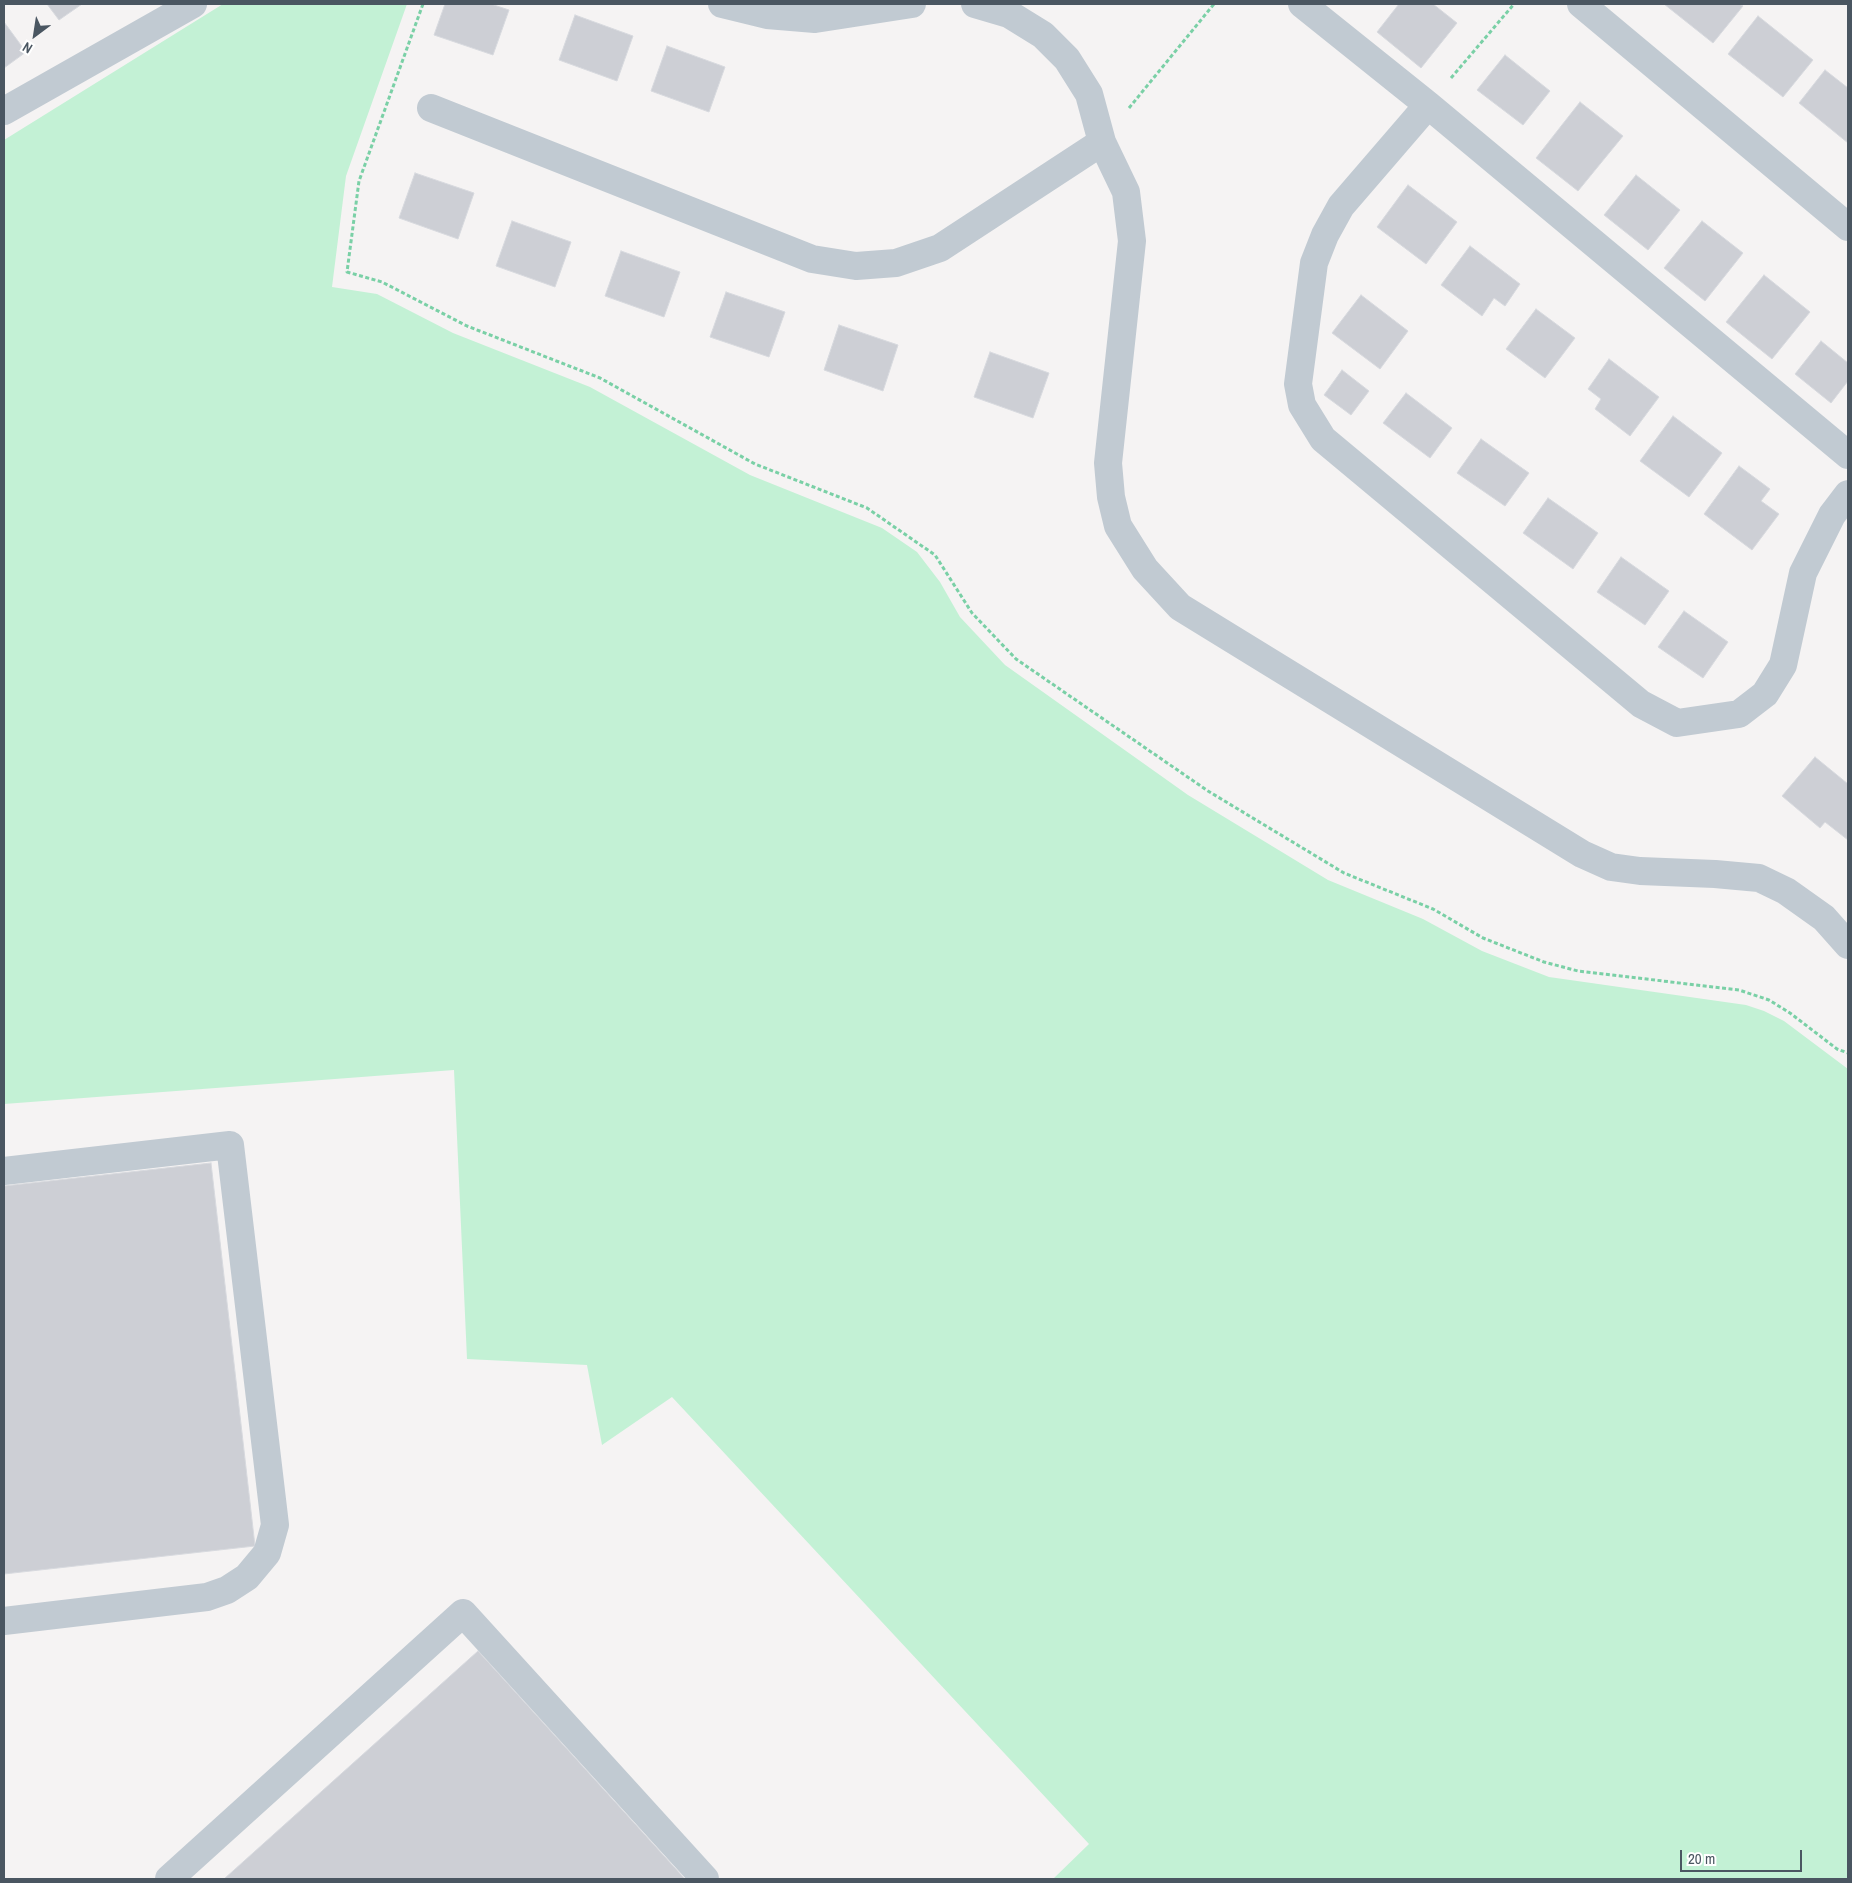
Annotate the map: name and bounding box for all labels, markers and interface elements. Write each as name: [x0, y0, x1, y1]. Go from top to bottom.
north arrow: [10, 10, 60, 60]
text: N: [19, 38, 35, 58]
scale bar: [1682, 1840, 1804, 1872]
text: 20 m: [1688, 1848, 1715, 1869]

